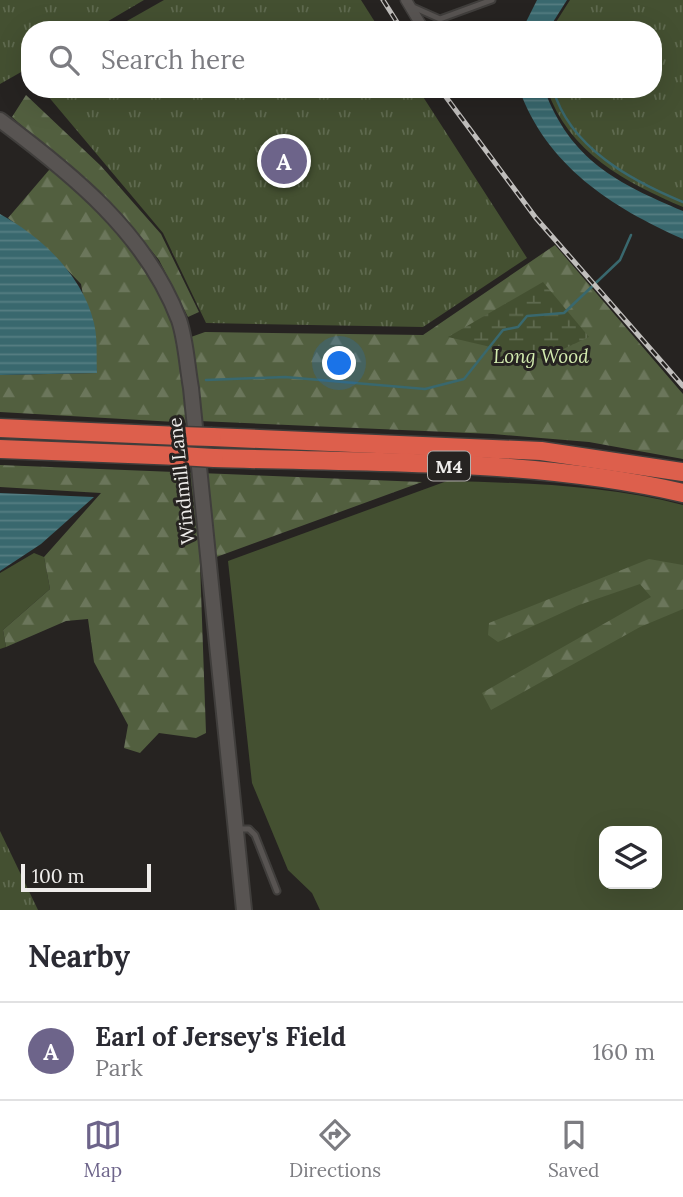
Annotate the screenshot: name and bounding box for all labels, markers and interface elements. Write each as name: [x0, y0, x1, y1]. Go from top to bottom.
search box: [21, 21, 662, 98]
icon: search: [45, 41, 83, 79]
text: Search here: [101, 43, 245, 76]
pin: A: [261, 135, 307, 187]
park label: Long Wood: [493, 344, 589, 368]
your location: [322, 346, 356, 380]
street label: Windmill Lane: [162, 416, 200, 546]
road number: M4: [428, 452, 470, 480]
map controls: [599, 826, 662, 889]
button: layers: [599, 826, 662, 889]
scale bar: [21, 861, 150, 893]
text: 100 m: [32, 864, 85, 888]
text: Nearby: [28, 937, 130, 975]
text: Earl of Jersey's Field: [95, 1020, 346, 1053]
text: A: [43, 1037, 59, 1066]
text: 160 m: [592, 1037, 655, 1066]
text: Park: [95, 1053, 143, 1082]
tab: Map: [84, 1116, 122, 1182]
tab: Directions: [289, 1116, 381, 1182]
tab: Saved: [548, 1116, 599, 1182]

